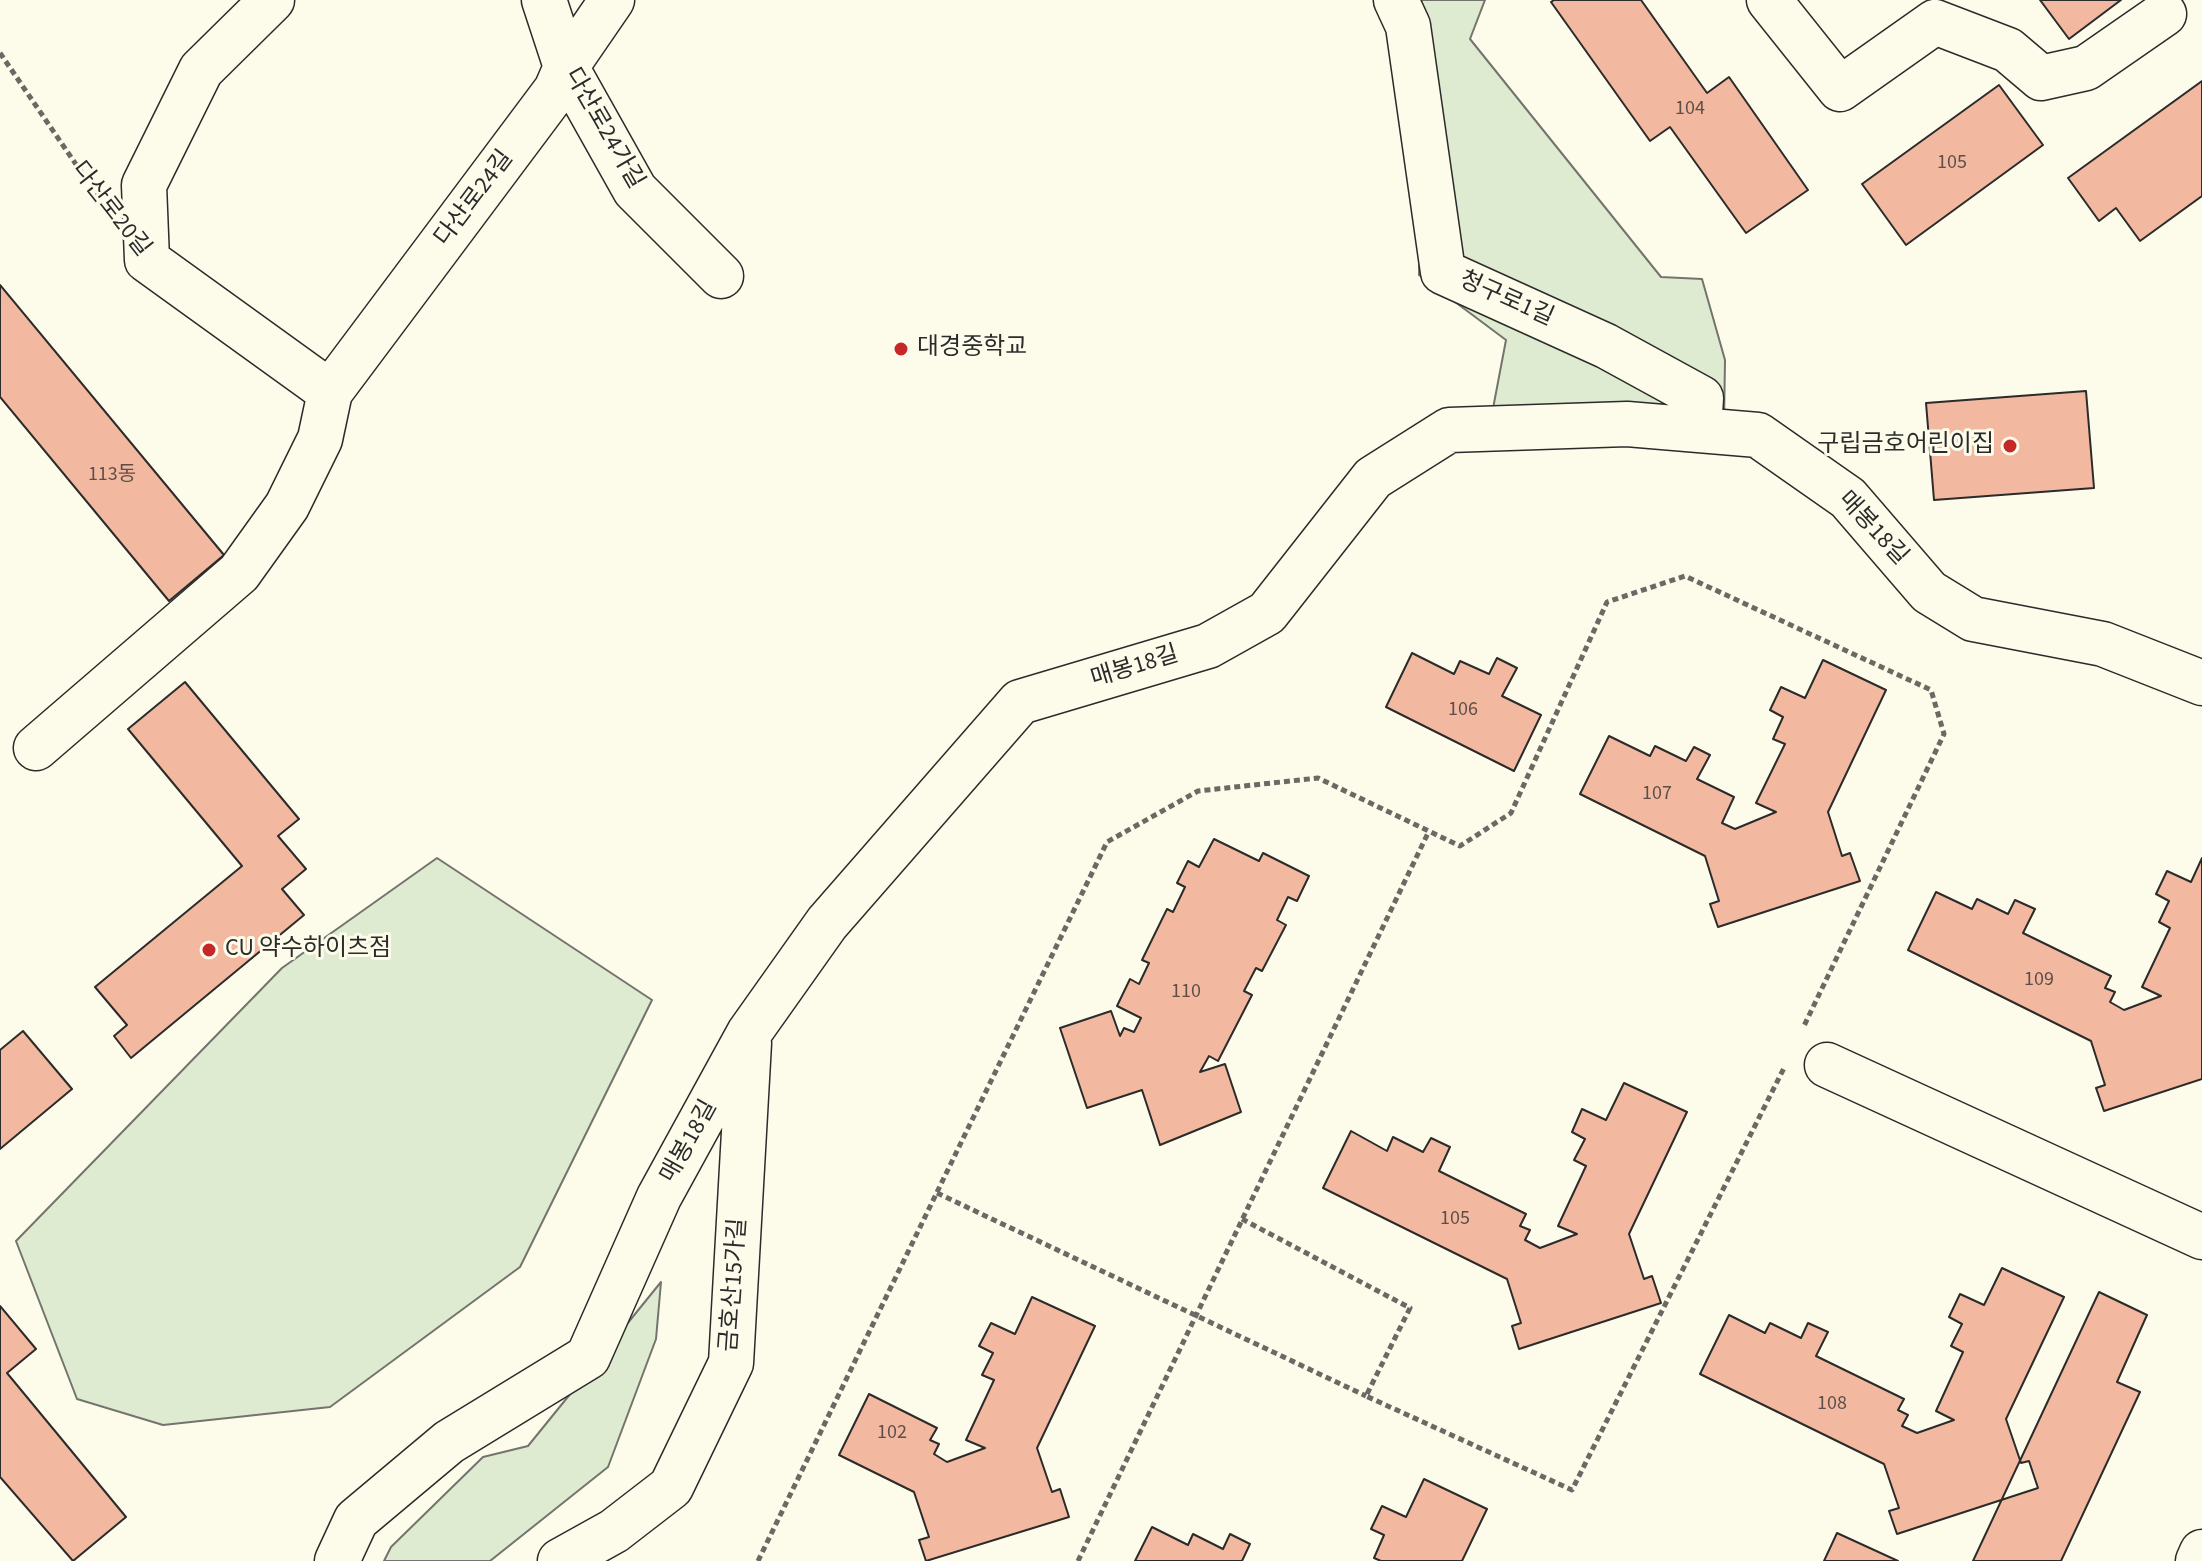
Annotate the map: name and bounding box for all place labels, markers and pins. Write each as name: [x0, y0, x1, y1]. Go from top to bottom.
place label: 대경중학교: [917, 335, 1027, 363]
marker: 대경중학교: [892, 340, 910, 358]
place label: 구립금호어린이집: [1817, 432, 1994, 460]
marker: 구립금호어린이집: [2001, 437, 2019, 455]
place label: CU 약수하이츠점: [225, 936, 391, 964]
marker: CU 약수하이츠점: [200, 941, 218, 959]

